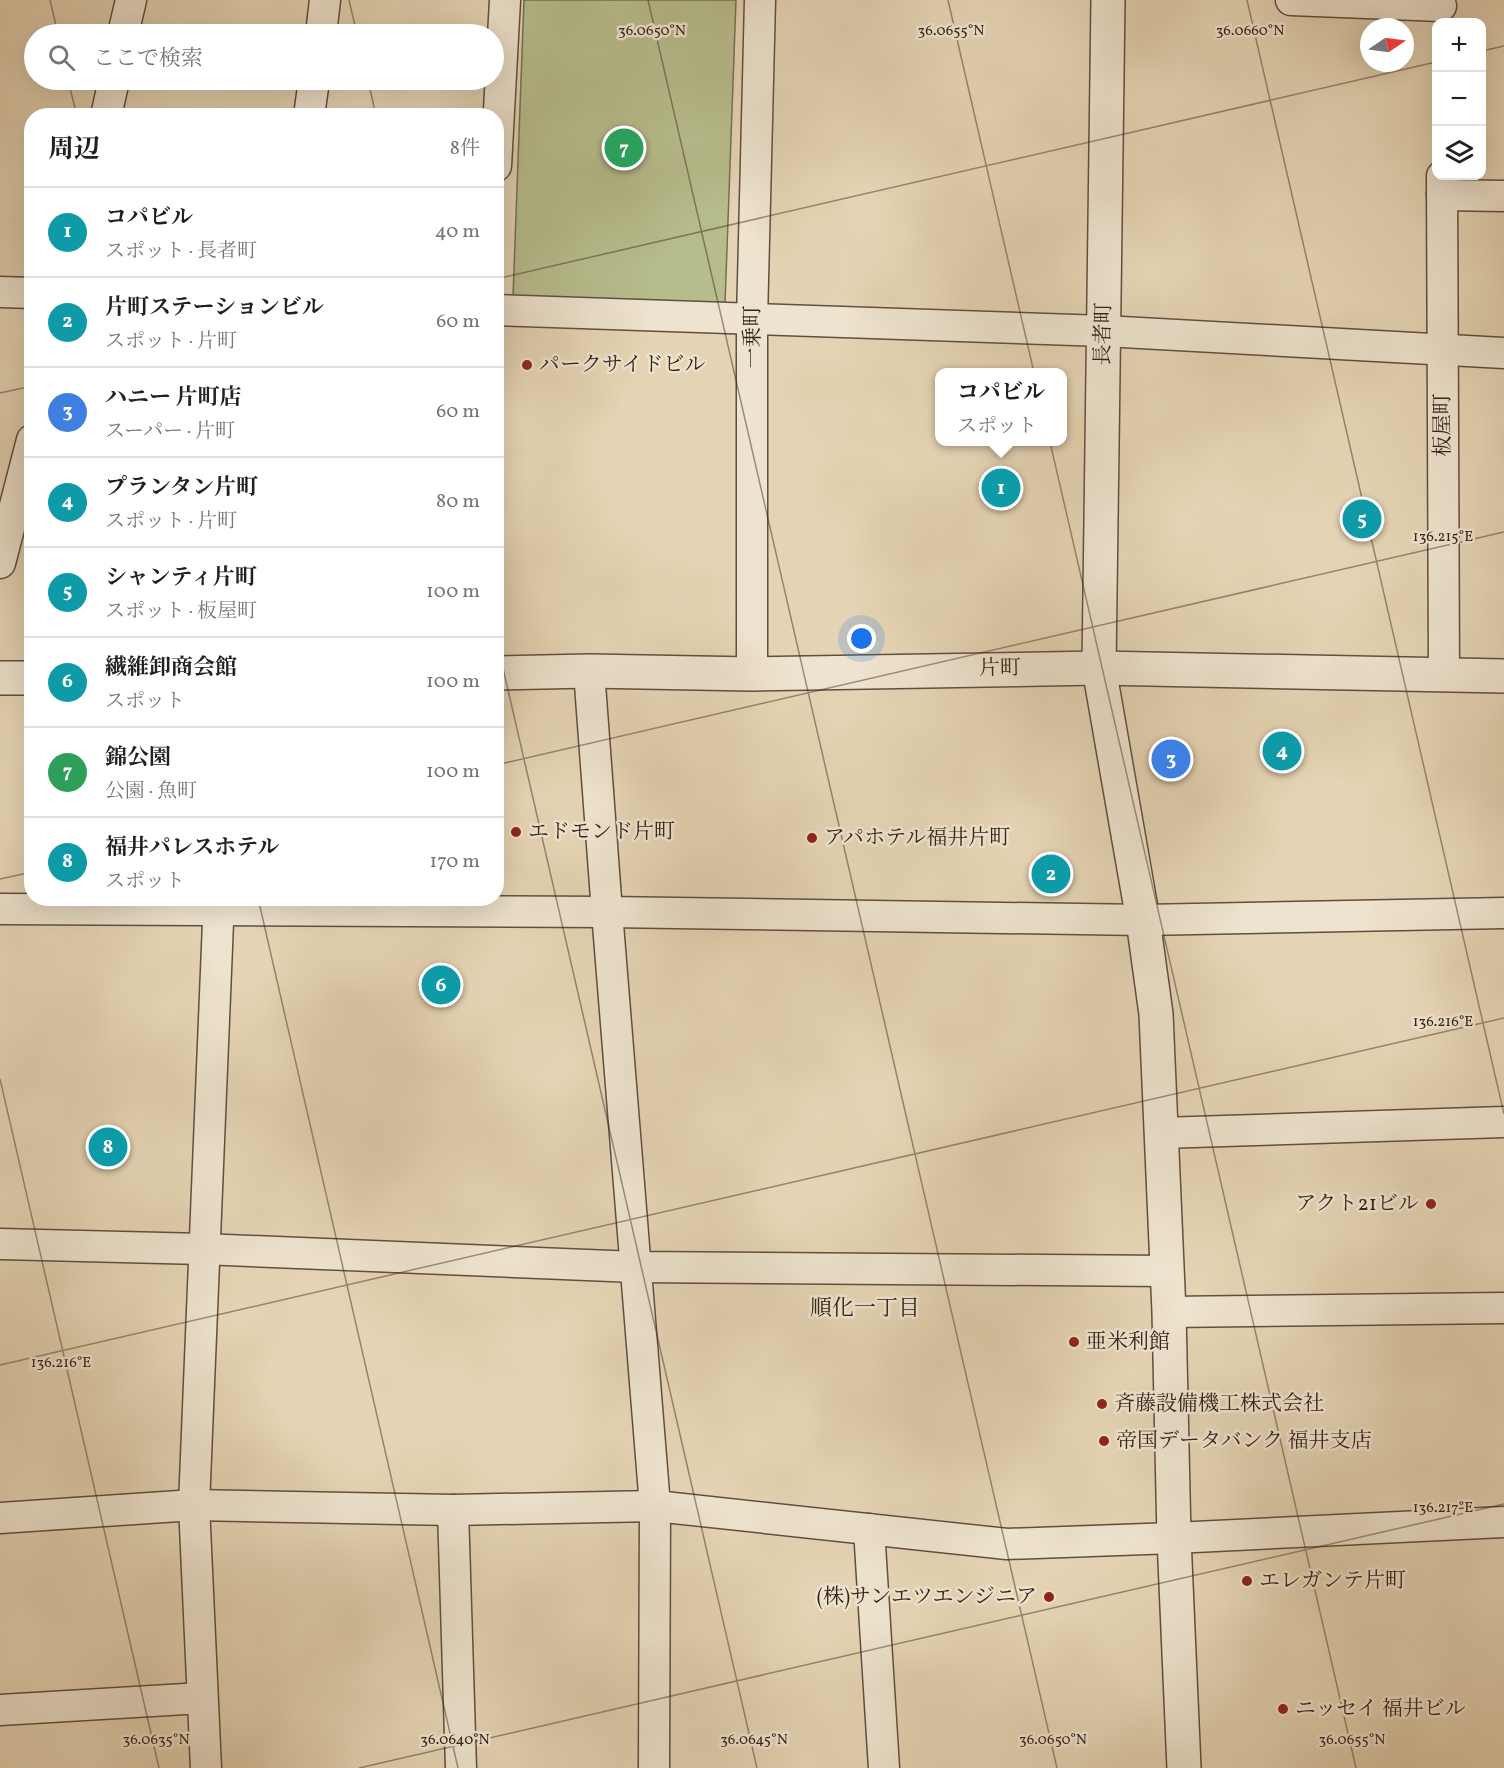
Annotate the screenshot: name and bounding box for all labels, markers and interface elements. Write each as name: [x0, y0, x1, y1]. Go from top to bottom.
north arrow: [1360, 18, 1414, 72]
map controls: [1432, 18, 1486, 180]
button: +: [1432, 18, 1486, 72]
text: 36.0650°N: [618, 21, 686, 42]
text: 36.0655°N: [918, 21, 984, 42]
text: 36.0660°N: [1216, 21, 1284, 42]
search box: [24, 24, 504, 90]
icon: search: [45, 41, 78, 74]
text: ここで検索: [93, 44, 203, 75]
button: −: [1432, 72, 1486, 126]
pin: 7: [604, 126, 644, 170]
button: layers: [1432, 126, 1486, 180]
text: 周辺: [48, 132, 100, 168]
text: 8件: [450, 135, 480, 163]
text: コパビル: [105, 203, 193, 234]
text: 1: [63, 218, 72, 246]
text: 40 m: [435, 218, 480, 246]
text: スポット · 長者町: [105, 238, 257, 266]
text: 片町ステーションビル: [105, 293, 324, 324]
street label: 長者町: [1089, 302, 1119, 366]
street label: 一乗町: [739, 306, 768, 369]
text: 2: [62, 308, 73, 336]
text: 60 m: [436, 308, 480, 336]
text: スポット · 片町: [105, 328, 237, 356]
place label: パークサイドビル: [539, 351, 706, 380]
marker: パークサイドビル: [520, 358, 534, 372]
popup: [935, 368, 1067, 446]
text: コパビル: [957, 378, 1045, 409]
text: ハニー 片町店: [105, 383, 241, 414]
street label: 板屋町: [1429, 394, 1458, 457]
text: 3: [62, 398, 73, 426]
text: 60 m: [436, 398, 480, 426]
text: スポット: [957, 413, 1037, 441]
text: スーパー · 片町: [105, 418, 235, 446]
pin: 1: [982, 466, 1020, 510]
text: プランタン片町: [105, 473, 258, 504]
text: 4: [61, 488, 74, 516]
text: 80 m: [436, 488, 480, 516]
pin: 5: [1342, 496, 1382, 542]
text: スポット · 片町: [105, 508, 237, 536]
text: 136.215°E: [1413, 527, 1473, 548]
text: シャンティ片町: [105, 563, 257, 594]
text: 5: [63, 578, 72, 606]
text: 100 m: [426, 578, 480, 606]
text: スポット · 板屋町: [105, 598, 257, 626]
your location: [847, 624, 876, 653]
text: 繊維卸商会館: [105, 653, 237, 684]
street label: 片町: [979, 654, 1021, 684]
text: 6: [62, 668, 73, 696]
text: 100 m: [426, 668, 480, 696]
text: スポット: [105, 688, 185, 716]
pin: 4: [1262, 728, 1302, 774]
pin: 3: [1152, 736, 1190, 782]
text: 錦公園: [105, 743, 171, 774]
text: 7: [63, 758, 72, 786]
text: 100 m: [426, 758, 480, 786]
text: 公園 · 魚町: [105, 778, 197, 806]
place label: エドモンド片町: [528, 818, 675, 847]
place label: アパホテル福井片町: [824, 824, 1010, 853]
marker: エドモンド片町: [509, 825, 523, 839]
marker: アパホテル福井片町: [805, 831, 819, 845]
text: 福井パレスホテル: [105, 833, 279, 864]
text: 8: [62, 848, 73, 876]
text: 170 m: [430, 848, 480, 876]
pin: 2: [1032, 852, 1070, 896]
text: スポット: [105, 868, 185, 896]
pin: 6: [422, 962, 460, 1008]
text: 136.216°E: [1413, 1012, 1473, 1033]
pin: 8: [88, 1124, 128, 1170]
place label: アクト21ビル: [1295, 1190, 1419, 1219]
marker: アクト21ビル: [1424, 1197, 1438, 1211]
district label: 順化一丁目: [810, 1294, 920, 1325]
place label: 亜米利館: [1086, 1328, 1170, 1357]
marker: 亜米利館: [1067, 1335, 1081, 1349]
text: 136.216°E: [31, 1353, 91, 1374]
place label: 斉藤設備機工株式会社: [1114, 1390, 1324, 1419]
marker: 斉藤設備機工株式会社: [1095, 1397, 1109, 1411]
place label: 帝国データバンク 福井支店: [1116, 1427, 1372, 1456]
marker: 帝国データバンク 福井支店: [1097, 1434, 1111, 1448]
text: 136.217°E: [1413, 1498, 1473, 1519]
place label: エレガンテ片町: [1259, 1567, 1406, 1596]
marker: エレガンテ片町: [1240, 1574, 1254, 1588]
place label: (株)サンエツエンジニア: [817, 1583, 1037, 1612]
marker: (株)サンエツエンジニア: [1042, 1590, 1056, 1604]
place label: ニッセイ 福井ビル: [1295, 1695, 1466, 1724]
marker: ニッセイ 福井ビル: [1276, 1702, 1290, 1716]
text: 36.0635°N: [122, 1730, 190, 1751]
text: 36.0640°N: [420, 1730, 490, 1751]
text: 36.0645°N: [720, 1730, 788, 1751]
text: 36.0650°N: [1019, 1730, 1087, 1751]
text: 36.0655°N: [1319, 1730, 1385, 1751]

